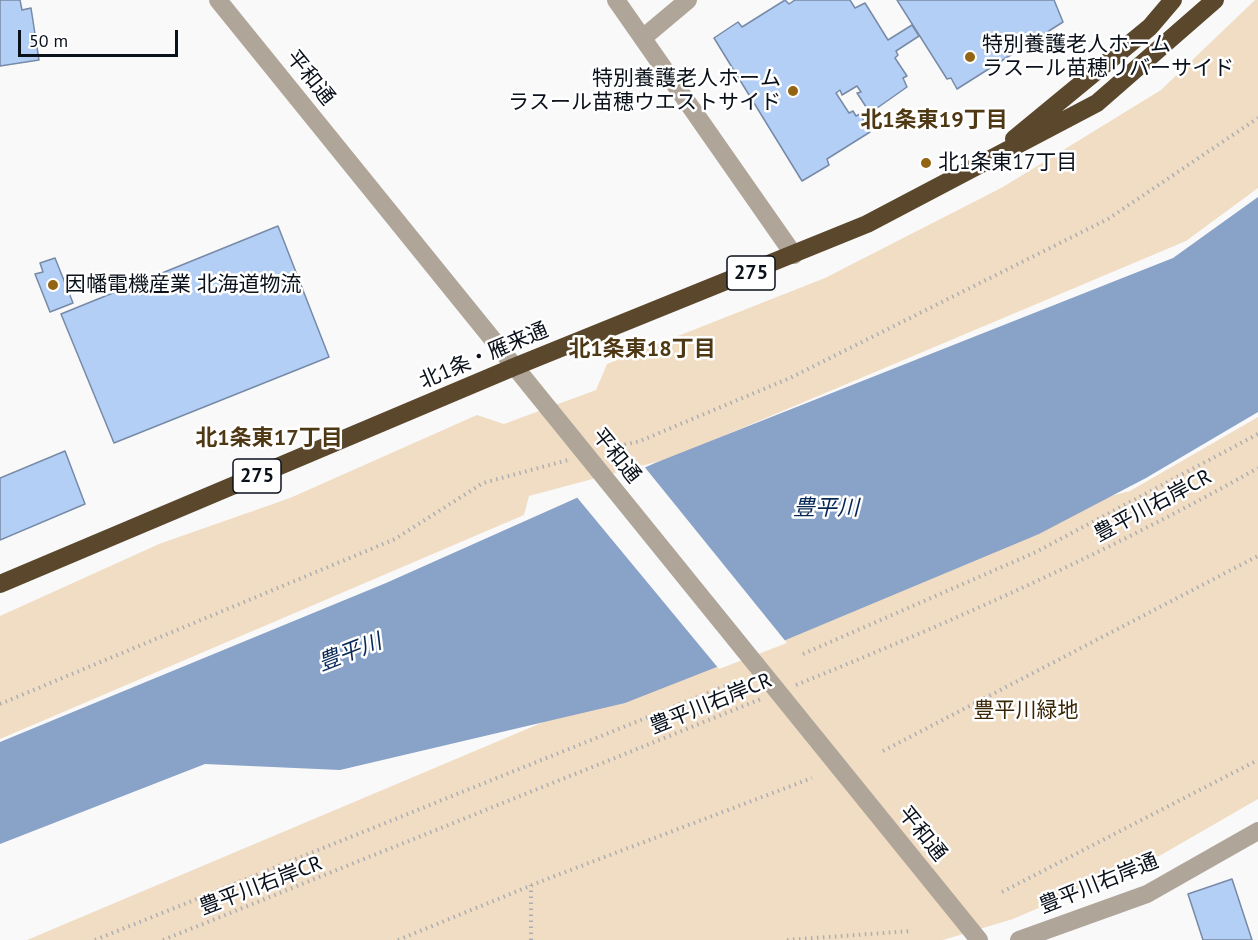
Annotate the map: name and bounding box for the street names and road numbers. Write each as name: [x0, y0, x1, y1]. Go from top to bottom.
street label: 平和通: [280, 46, 340, 110]
road number: 275: [727, 256, 775, 290]
street label: 北1条・雁来通: [416, 318, 552, 394]
street label: 平和通: [586, 424, 646, 488]
road number: 275: [233, 459, 281, 493]
street label: 豊平川右岸CR: [1090, 464, 1216, 548]
street label: 豊平川右岸CR: [646, 668, 776, 740]
street label: 平和通: [892, 802, 952, 866]
street label: 豊平川右岸通: [1036, 849, 1162, 919]
street label: 豊平川右岸CR: [196, 851, 326, 921]

